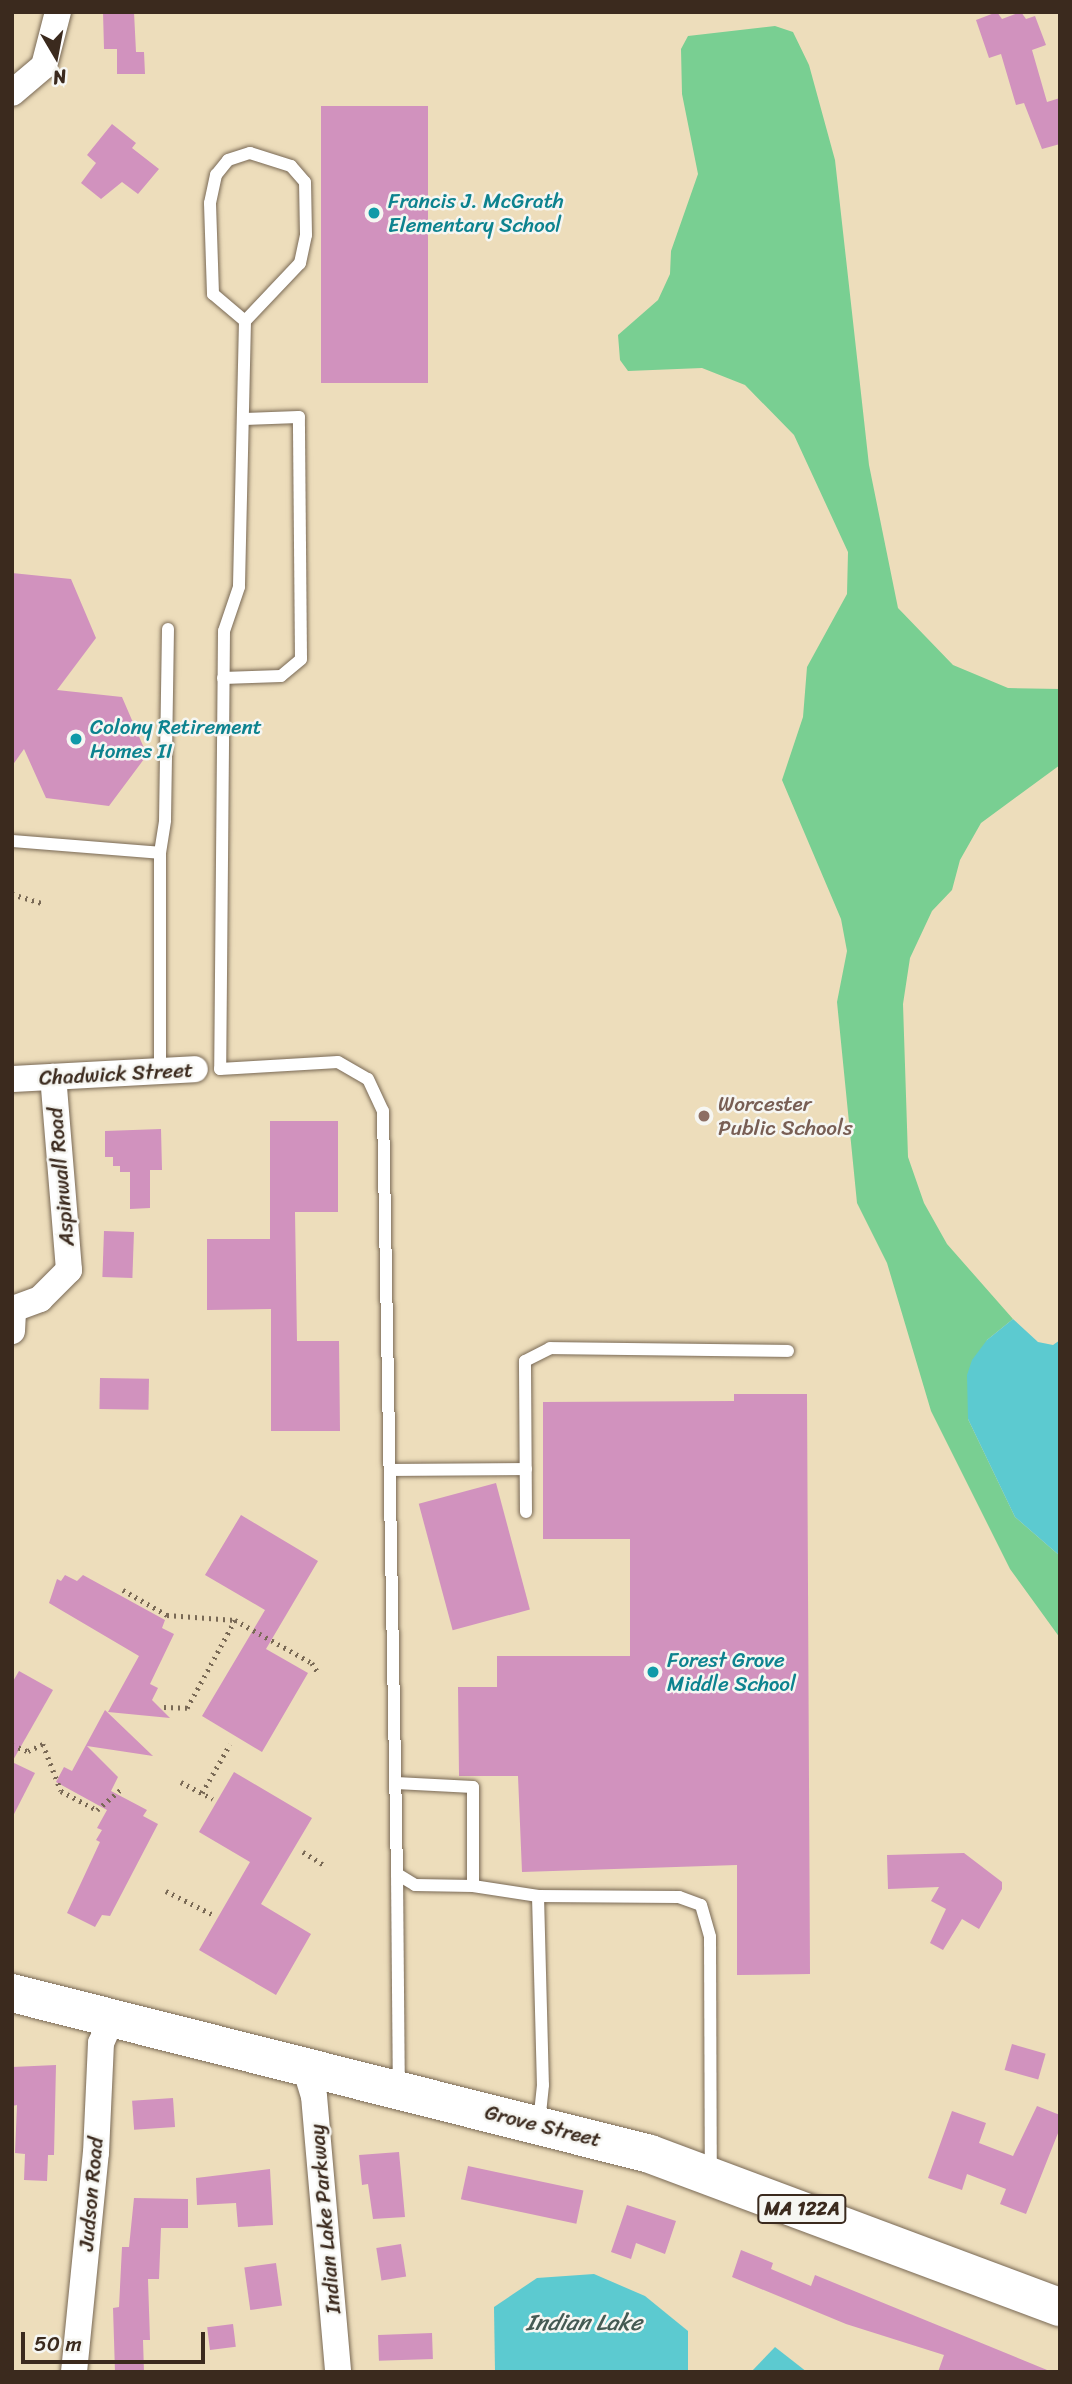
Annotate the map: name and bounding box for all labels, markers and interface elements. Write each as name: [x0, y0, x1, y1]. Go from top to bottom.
north arrow: [21, 21, 91, 91]
text: N: [50, 60, 69, 95]
place label: Francis J. McGrath Elementary School: [388, 188, 562, 238]
marker: Francis J. McGrath Elementary School: [366, 205, 382, 221]
place label: Colony Retirement Homes II: [90, 714, 263, 764]
marker: Colony Retirement Homes II: [68, 731, 84, 747]
street label: Chadwick Street: [38, 1057, 194, 1091]
place label: Worcester Public Schools: [718, 1091, 853, 1141]
street label: Aspinwall Road: [42, 1107, 80, 1247]
marker: Worcester Public Schools: [696, 1108, 712, 1124]
place label: Forest Grove Middle School: [667, 1647, 796, 1697]
marker: Forest Grove Middle School: [645, 1664, 661, 1680]
street label: Grove Street: [482, 2099, 604, 2153]
street label: Indian Lake Parkway: [304, 2123, 346, 2315]
street label: Judson Road: [73, 2136, 109, 2252]
road number: MA 122A: [756, 2194, 848, 2224]
water label: Indian Lake: [526, 2309, 642, 2337]
scale bar: [24, 2318, 208, 2362]
text: 50 m: [34, 2325, 82, 2363]

